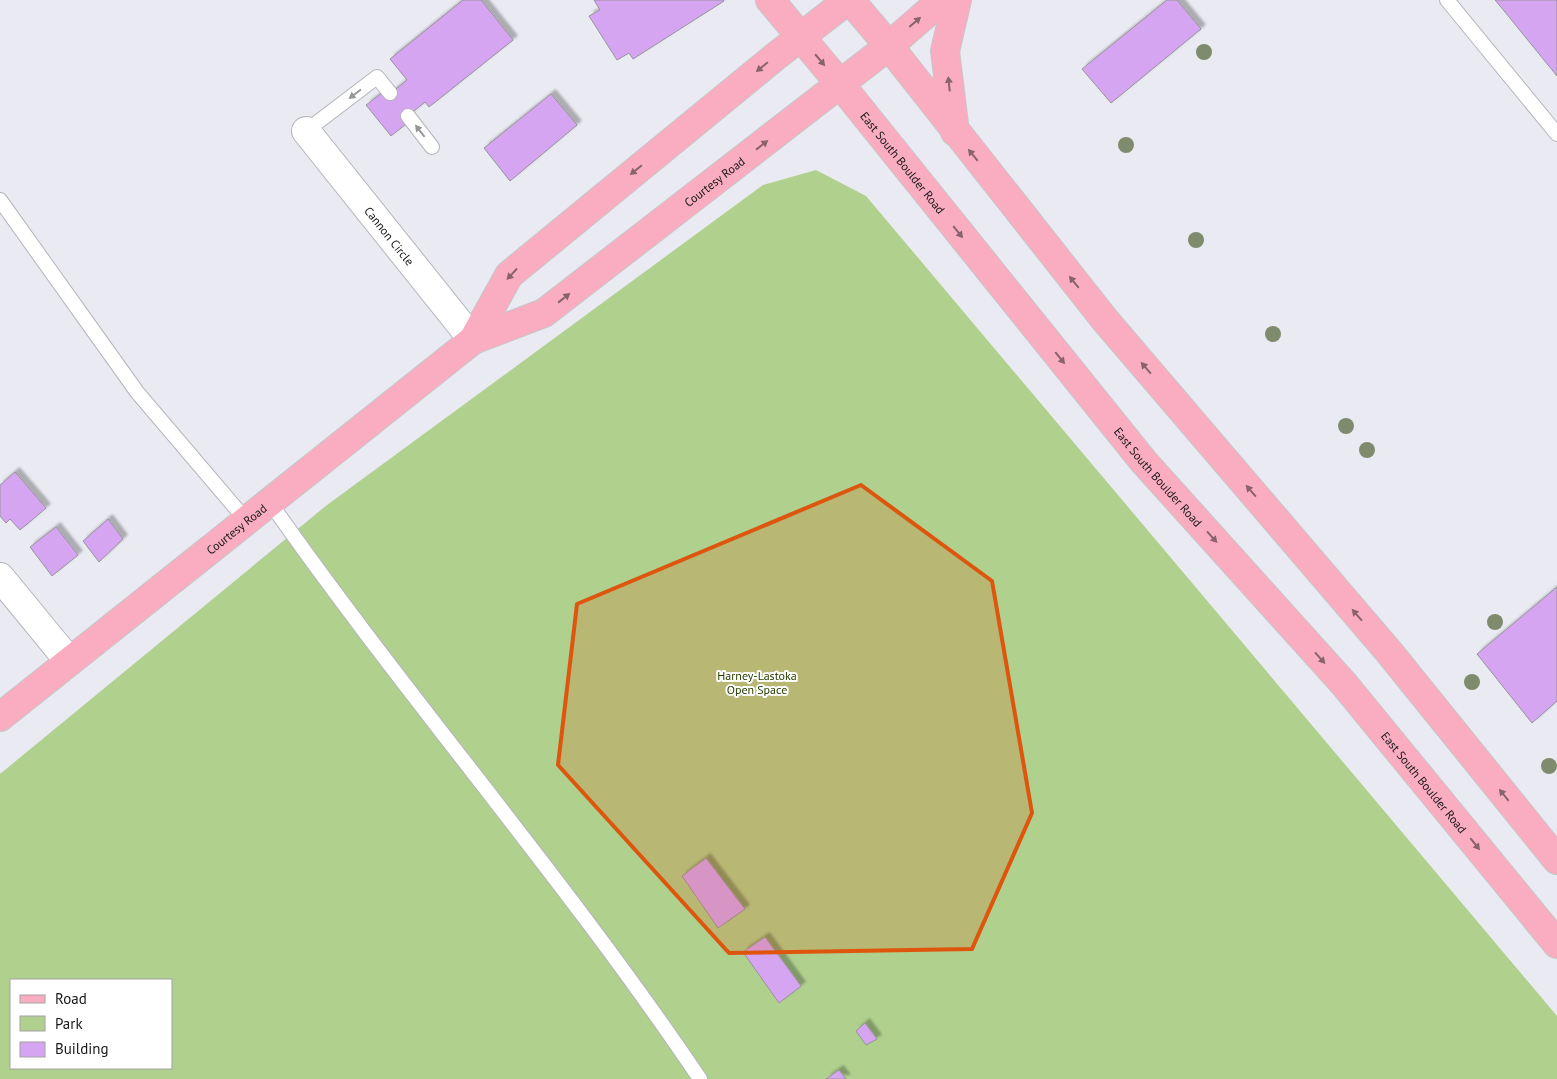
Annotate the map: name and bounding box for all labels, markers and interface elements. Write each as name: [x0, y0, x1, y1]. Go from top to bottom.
one-way arrow: [908, 17, 921, 28]
one-way arrow: [814, 54, 826, 66]
one-way arrow: [756, 61, 768, 72]
one-way arrow: [945, 76, 953, 92]
one-way arrow: [349, 88, 362, 99]
street label: East South Boulder Road: [858, 108, 949, 216]
one-way arrow: [415, 125, 426, 138]
one-way arrow: [755, 140, 769, 150]
one-way arrow: [967, 149, 978, 162]
street label: Courtesy Road: [681, 153, 748, 209]
one-way arrow: [630, 164, 643, 175]
street label: Cannon Circle: [362, 203, 418, 268]
one-way arrow: [952, 225, 963, 238]
one-way arrow: [506, 268, 517, 280]
one-way arrow: [1069, 276, 1080, 289]
one-way arrow: [557, 292, 570, 303]
one-way arrow: [1054, 351, 1065, 364]
one-way arrow: [1140, 362, 1151, 375]
street label: East South Boulder Road: [1111, 424, 1206, 529]
one-way arrow: [1246, 485, 1257, 498]
street label: Courtesy Road: [203, 500, 269, 557]
one-way arrow: [1206, 531, 1217, 544]
one-way arrow: [1351, 609, 1363, 621]
one-way arrow: [1315, 651, 1326, 664]
park label: Harney-Lastoka Open Space: [717, 668, 797, 697]
street label: East South Boulder Road: [1378, 728, 1470, 836]
one-way arrow: [1499, 788, 1510, 801]
one-way arrow: [1470, 837, 1481, 850]
legend: [10, 979, 172, 1069]
text: Road: [55, 989, 87, 1008]
text: Park: [55, 1014, 83, 1033]
text: Building: [55, 1039, 109, 1058]

